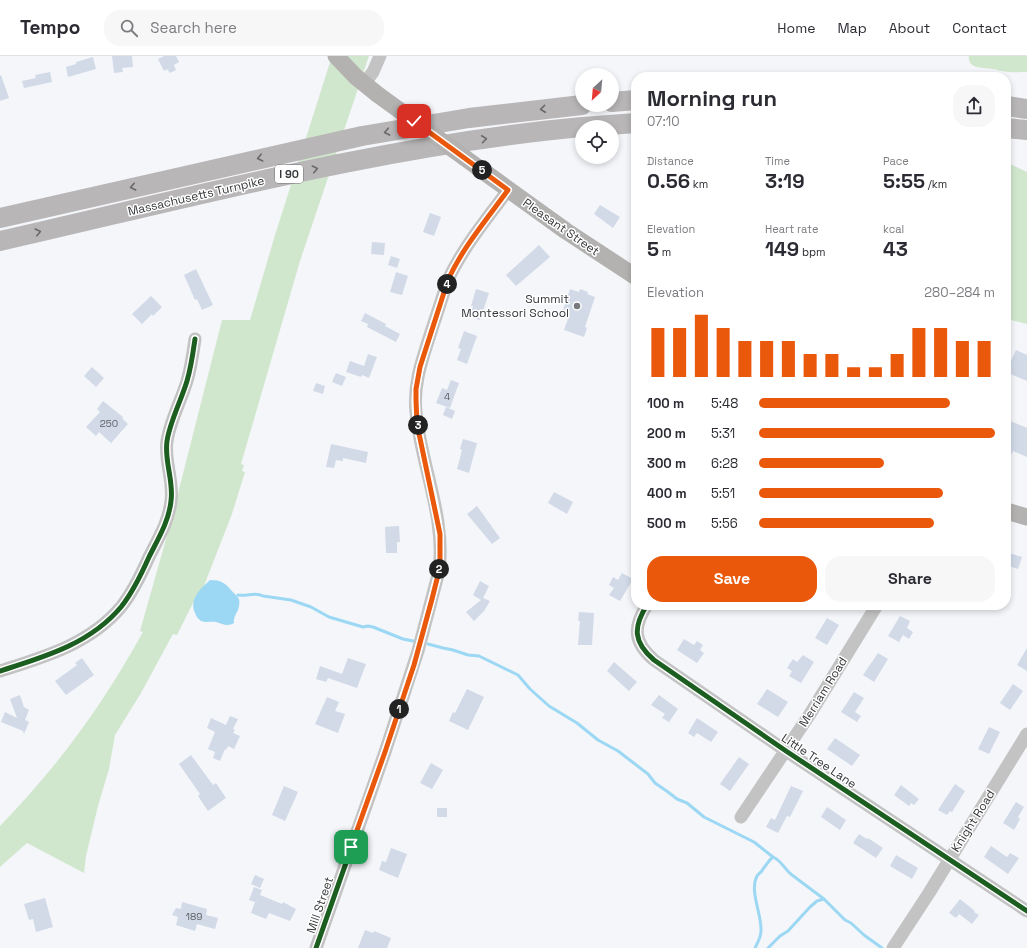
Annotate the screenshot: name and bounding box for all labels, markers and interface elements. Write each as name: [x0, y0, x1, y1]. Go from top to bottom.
search box: [104, 10, 384, 46]
text: Tempo: [20, 15, 80, 40]
icon: search: [118, 17, 140, 39]
text: Search here: [150, 18, 237, 37]
text: Home: [777, 19, 815, 37]
text: Map: [837, 19, 867, 37]
text: About: [889, 19, 930, 37]
text: Contact: [952, 19, 1007, 37]
north arrow: [575, 68, 619, 112]
map controls: [575, 68, 619, 164]
text: Morning run: [647, 84, 777, 112]
button: share: [953, 85, 995, 127]
pin: [397, 104, 431, 138]
one-way arrow: [540, 104, 546, 113]
icon: check: [403, 110, 425, 132]
text: 07:10: [647, 113, 680, 130]
button: locate: [575, 120, 619, 164]
one-way arrow: [384, 127, 390, 135]
one-way arrow: [481, 135, 487, 144]
one-way arrow: [257, 154, 263, 162]
text: Distance: [647, 154, 694, 168]
text: Time: [765, 154, 790, 168]
text: Pace: [883, 154, 909, 168]
pin: 5: [472, 160, 492, 180]
text: 5: [479, 163, 485, 177]
road number: I 90: [275, 165, 303, 183]
one-way arrow: [312, 165, 318, 173]
text: 0.56: [647, 168, 690, 194]
text: 3:19: [765, 168, 805, 194]
text: 5:55: [883, 168, 925, 194]
street label: Massachusetts Turnpike: [126, 173, 266, 219]
text: km: [690, 177, 708, 191]
text: /km: [925, 177, 947, 191]
one-way arrow: [130, 183, 136, 191]
street label: Pleasant Street: [520, 195, 602, 259]
text: Elevation: [647, 222, 695, 236]
text: Heart rate: [765, 222, 818, 236]
text: kcal: [883, 222, 904, 236]
one-way arrow: [34, 228, 41, 237]
text: 5: [647, 236, 659, 262]
text: 149: [765, 236, 799, 262]
text: 43: [883, 236, 908, 262]
text: m: [659, 245, 671, 259]
text: bpm: [799, 245, 826, 259]
pin: 4: [437, 274, 457, 294]
text: 4: [444, 277, 451, 291]
text: Elevation: [647, 284, 704, 301]
text: 280–284 m: [924, 284, 995, 301]
place label: Summit Montessori School: [461, 291, 569, 321]
marker: Summit Montessori School: [572, 301, 582, 311]
house number: 4: [444, 390, 450, 403]
text: 100 m: [647, 395, 684, 412]
text: 5:48: [711, 395, 738, 412]
pin: 3: [408, 415, 428, 435]
house number: 250: [100, 417, 118, 430]
text: 3: [415, 418, 421, 432]
text: 200 m: [647, 425, 686, 442]
text: 5:31: [711, 425, 735, 442]
text: 300 m: [647, 455, 686, 472]
text: 6:28: [711, 455, 738, 472]
text: 400 m: [647, 485, 687, 502]
text: 5:51: [711, 485, 735, 502]
text: 500 m: [647, 515, 686, 532]
text: 5:56: [711, 515, 738, 532]
button: Save: [647, 556, 817, 602]
button: Share: [825, 556, 995, 602]
pin: 2: [429, 559, 449, 579]
text: 2: [436, 562, 442, 576]
street label: Merriam Road: [795, 654, 851, 730]
pin: 1: [389, 699, 409, 719]
text: 1: [397, 702, 401, 716]
street label: Little Tree Lane: [778, 730, 860, 792]
street label: Knight Road: [948, 787, 998, 855]
pin: [334, 830, 368, 864]
icon: arrive: [340, 836, 362, 858]
street label: Mill Street: [303, 875, 337, 935]
house number: 189: [186, 910, 202, 923]

